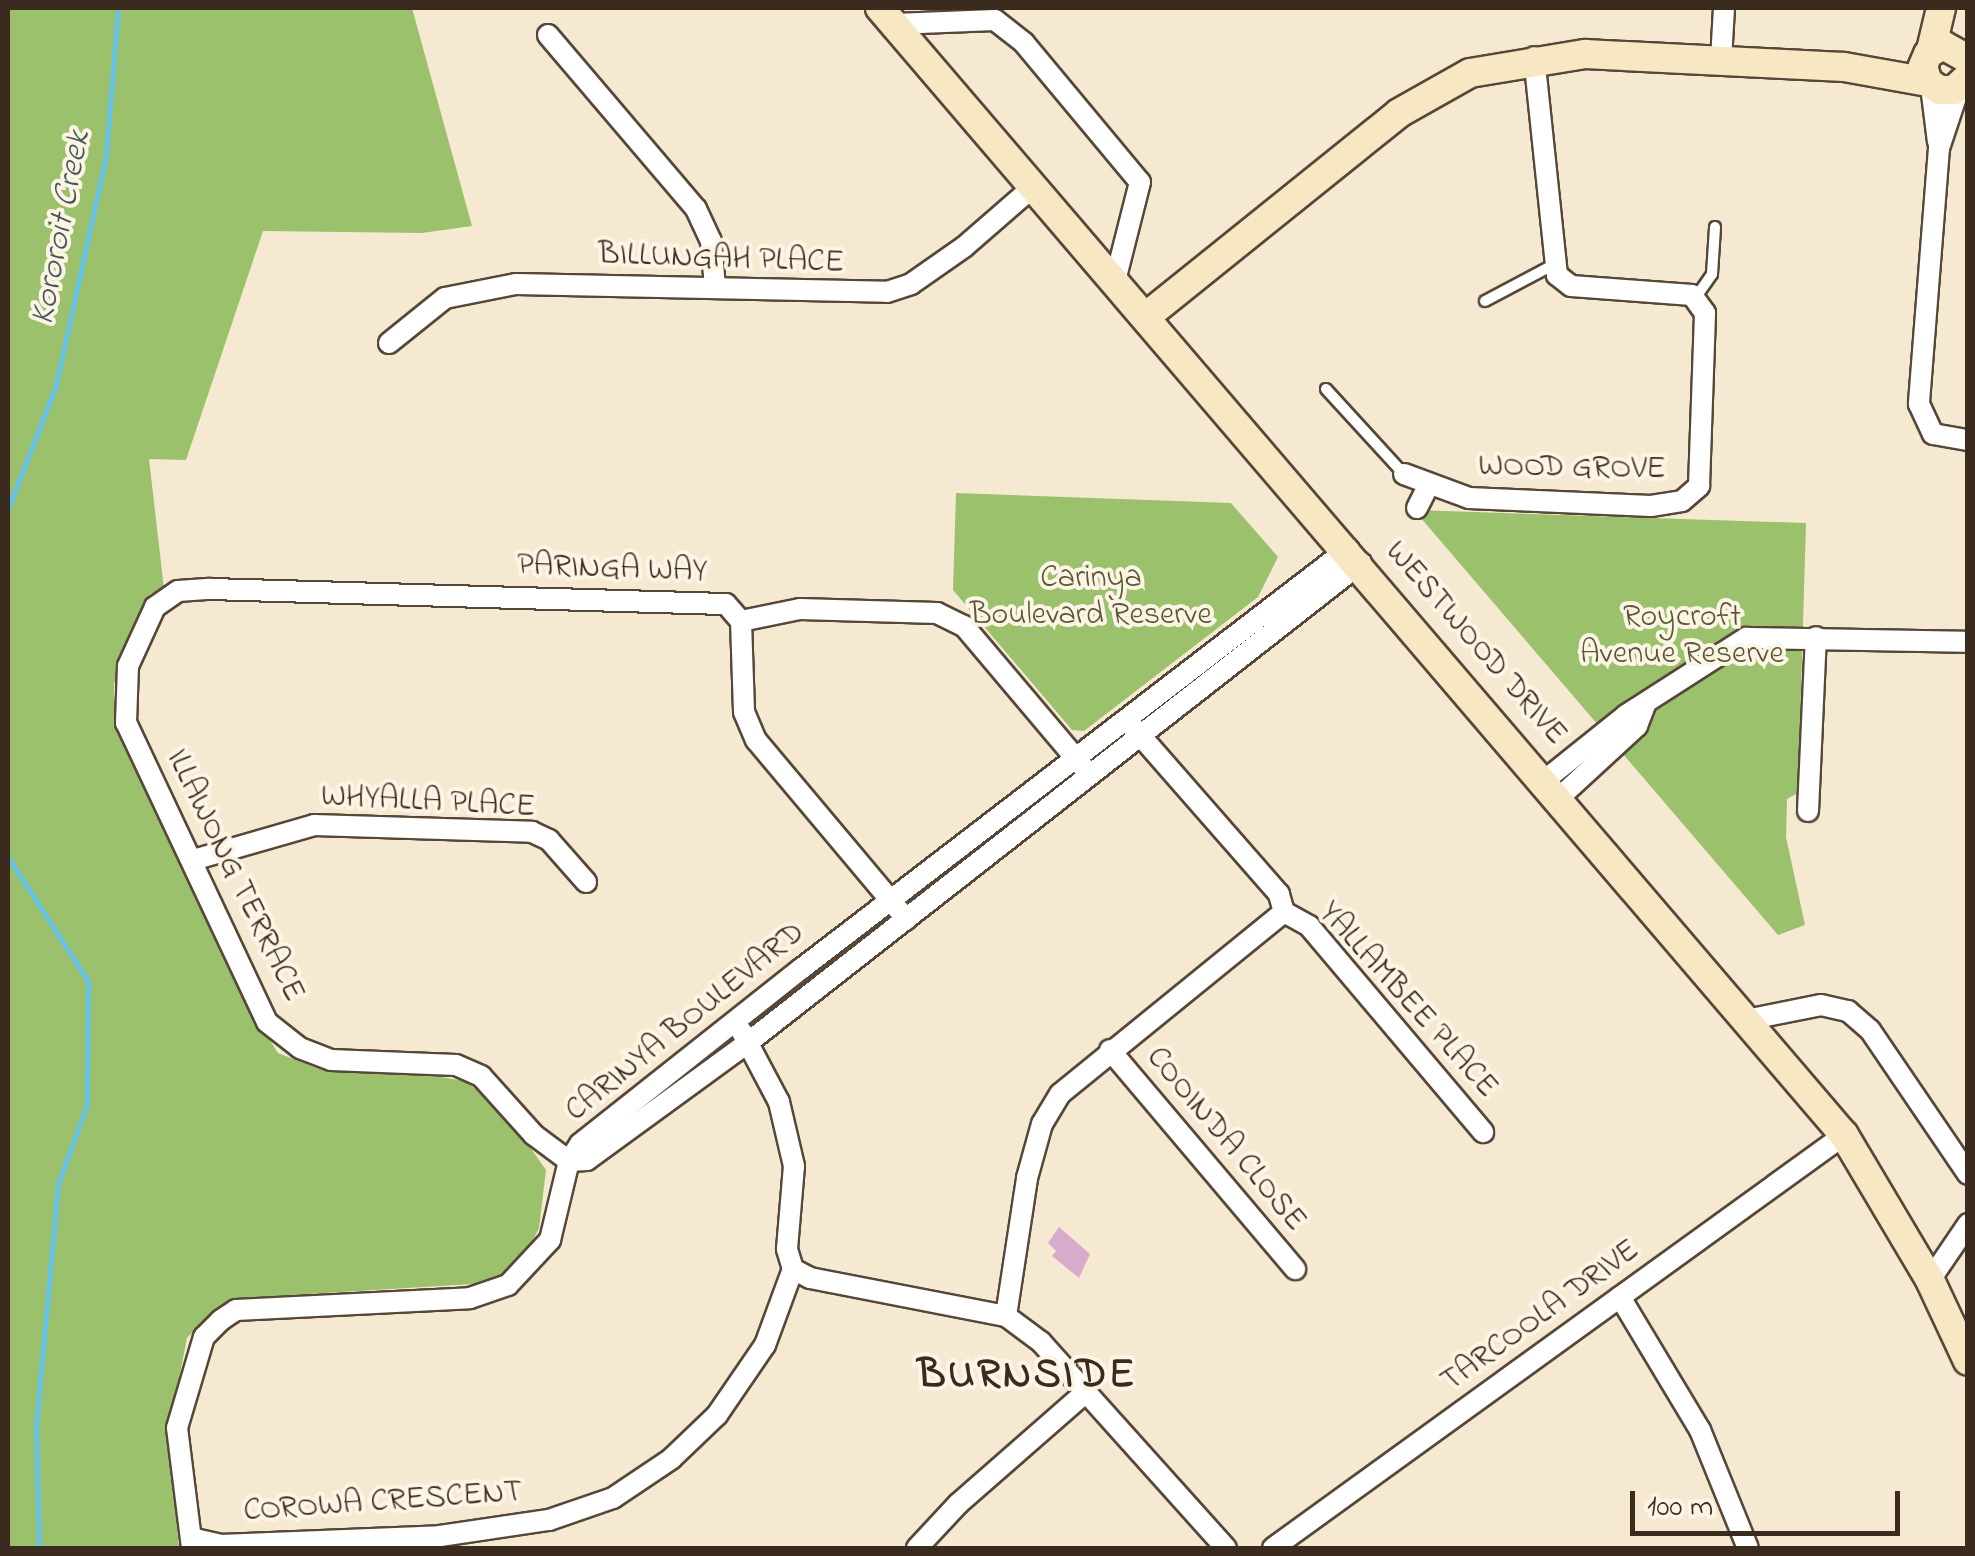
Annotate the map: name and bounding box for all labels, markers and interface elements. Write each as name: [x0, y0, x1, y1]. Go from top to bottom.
water label: Kororoit Creek: [23, 127, 101, 329]
street label: BILLUNGAH PLACE: [597, 237, 845, 283]
street label: WOOD GROVE: [1478, 448, 1666, 490]
street label: WESTWOOD DRIVE: [1376, 534, 1574, 754]
street label: PARINGA WAY: [516, 547, 708, 593]
park label: Carinya Boulevard Reserve: [970, 561, 1212, 636]
park label: Roycroft Avenue Reserve: [1580, 600, 1784, 675]
street label: ILLAWONG TERRACE: [156, 743, 312, 1009]
street label: WHYALLA PLACE: [320, 778, 536, 828]
street label: YALLAMBEE PLACE: [1309, 895, 1505, 1107]
street label: CARINYA BOULEVARD: [559, 915, 813, 1131]
street label: COOINDA CLOSE: [1137, 1040, 1313, 1240]
street label: TARCOOLA DRIVE: [1434, 1232, 1648, 1402]
district label: BURNSIDE: [917, 1351, 1137, 1401]
scale bar: [1635, 1471, 1905, 1533]
street label: COROWA CRESCENT: [242, 1474, 524, 1532]
text: 100 m: [1647, 1486, 1713, 1530]

